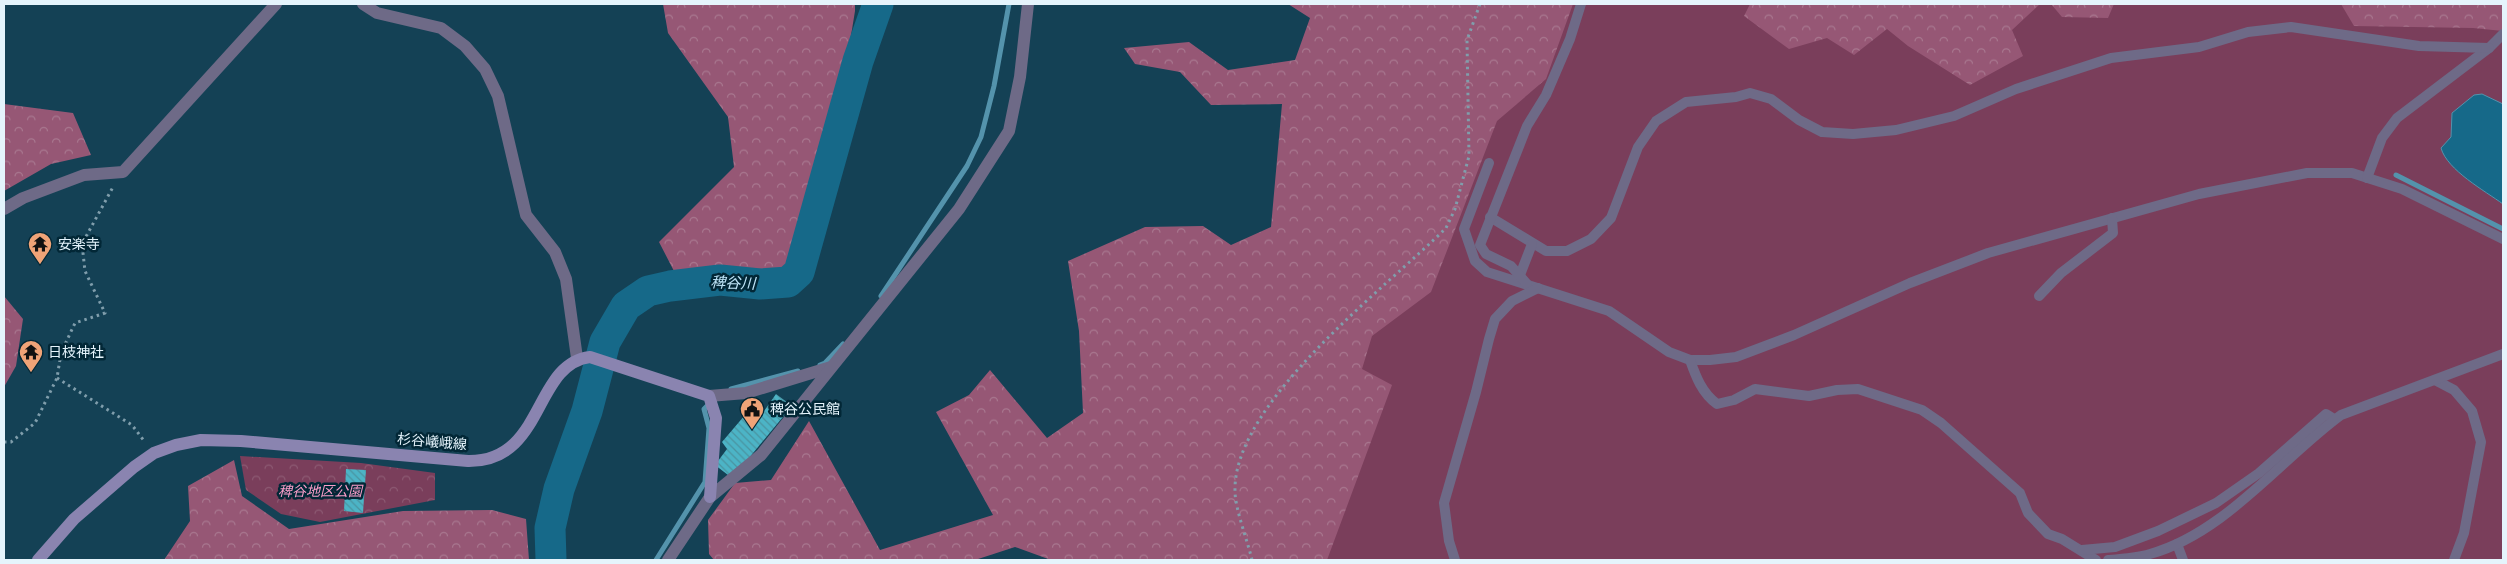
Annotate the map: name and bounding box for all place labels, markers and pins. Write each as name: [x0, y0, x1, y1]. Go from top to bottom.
temple icon: 安楽寺: [27, 231, 53, 265]
place label: 安楽寺: [58, 237, 100, 252]
temple icon: 日枝神社: [18, 339, 44, 373]
place label: 日枝神社: [48, 345, 104, 360]
public building icon: 稗谷公民館: [739, 396, 765, 430]
place label: 稗谷公民館: [770, 402, 840, 417]

